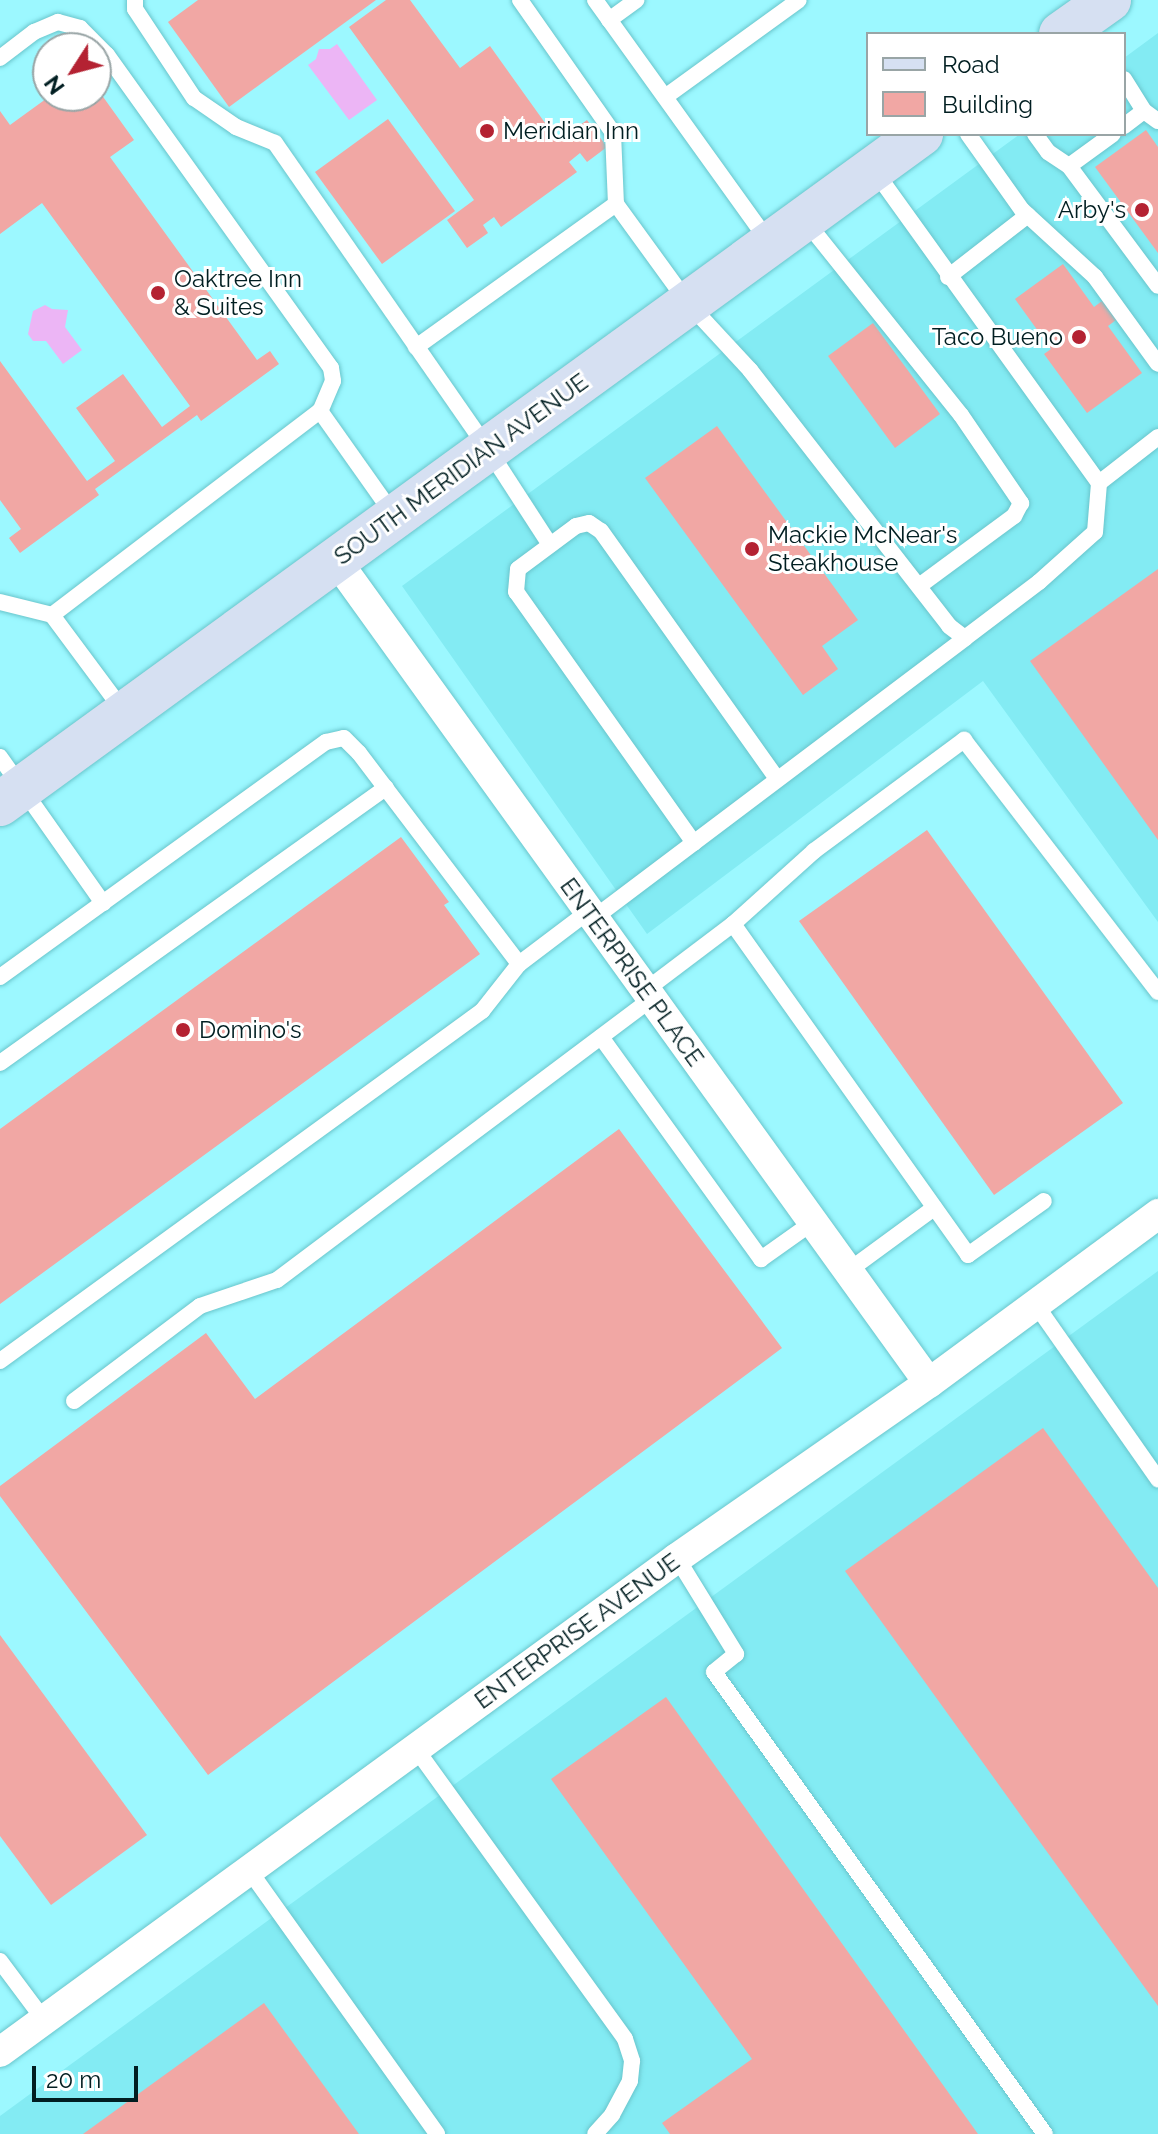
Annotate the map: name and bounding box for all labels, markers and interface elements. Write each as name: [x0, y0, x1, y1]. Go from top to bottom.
north arrow: [32, 32, 112, 112]
legend: [866, 32, 1126, 136]
text: Road: [942, 50, 1000, 79]
text: N: [39, 71, 70, 99]
text: Building: [942, 90, 1033, 119]
place label: Meridian Inn: [503, 117, 639, 145]
marker: Meridian Inn: [478, 122, 496, 140]
place label: Arby's: [1058, 196, 1126, 224]
marker: Arby's: [1133, 201, 1151, 219]
place label: Oaktree Inn & Suites: [174, 265, 302, 321]
marker: Oaktree Inn & Suites: [149, 284, 167, 302]
place label: Taco Bueno: [932, 323, 1063, 351]
marker: Taco Bueno: [1070, 328, 1088, 346]
street label: SOUTH MERIDIAN AVENUE: [328, 367, 594, 571]
place label: Mackie McNear's Steakhouse: [768, 521, 957, 577]
marker: Mackie McNear's Steakhouse: [743, 540, 761, 558]
street label: ENTERPRISE PLACE: [554, 872, 710, 1072]
place label: Domino's: [199, 1016, 302, 1044]
marker: Domino's: [174, 1021, 192, 1039]
street label: ENTERPRISE AVENUE: [469, 1547, 685, 1715]
scale bar: [36, 2050, 142, 2100]
text: 20 m: [46, 2065, 101, 2094]

